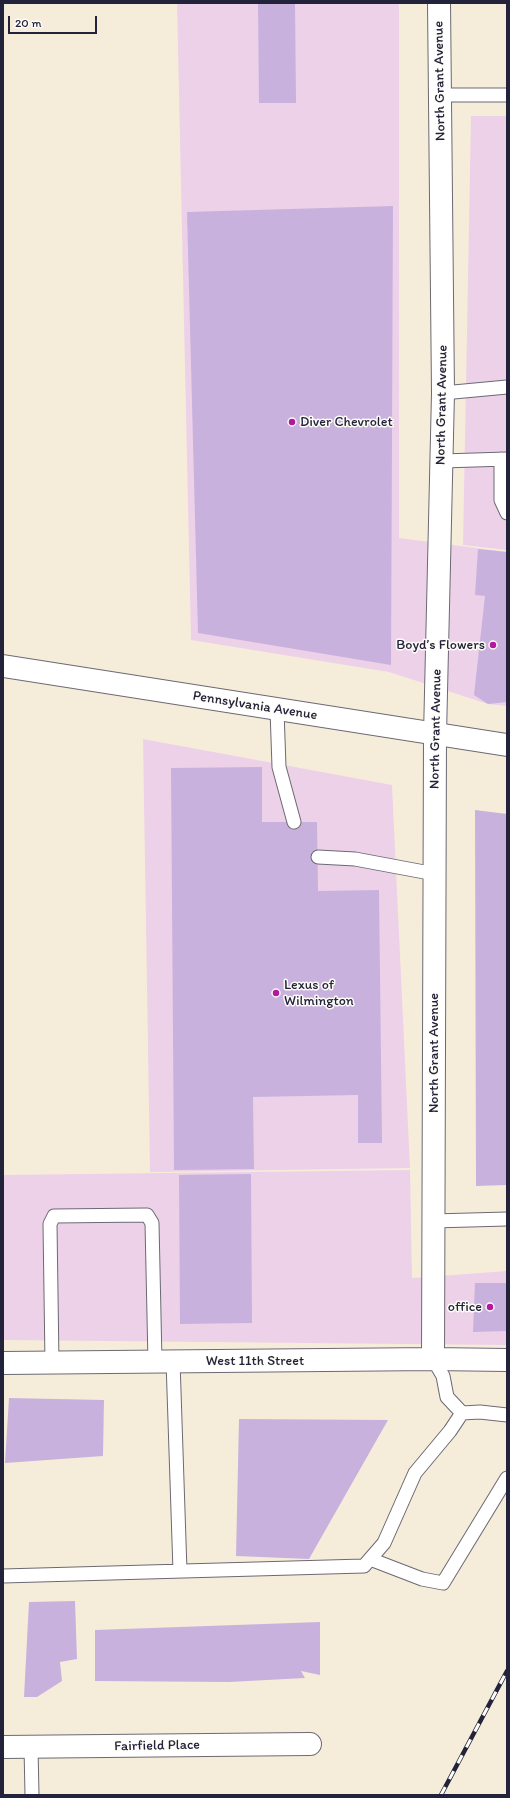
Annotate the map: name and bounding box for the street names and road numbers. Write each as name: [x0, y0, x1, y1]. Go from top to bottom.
street label: North Grant Avenue: [431, 21, 449, 141]
street label: North Grant Avenue: [433, 345, 451, 465]
street label: North Grant Avenue: [427, 669, 445, 789]
street label: Pennsylvania Avenue: [192, 688, 318, 724]
street label: North Grant Avenue: [426, 993, 442, 1113]
street label: West 11th Street: [206, 1353, 304, 1369]
street label: Fairfield Place: [114, 1737, 200, 1755]

